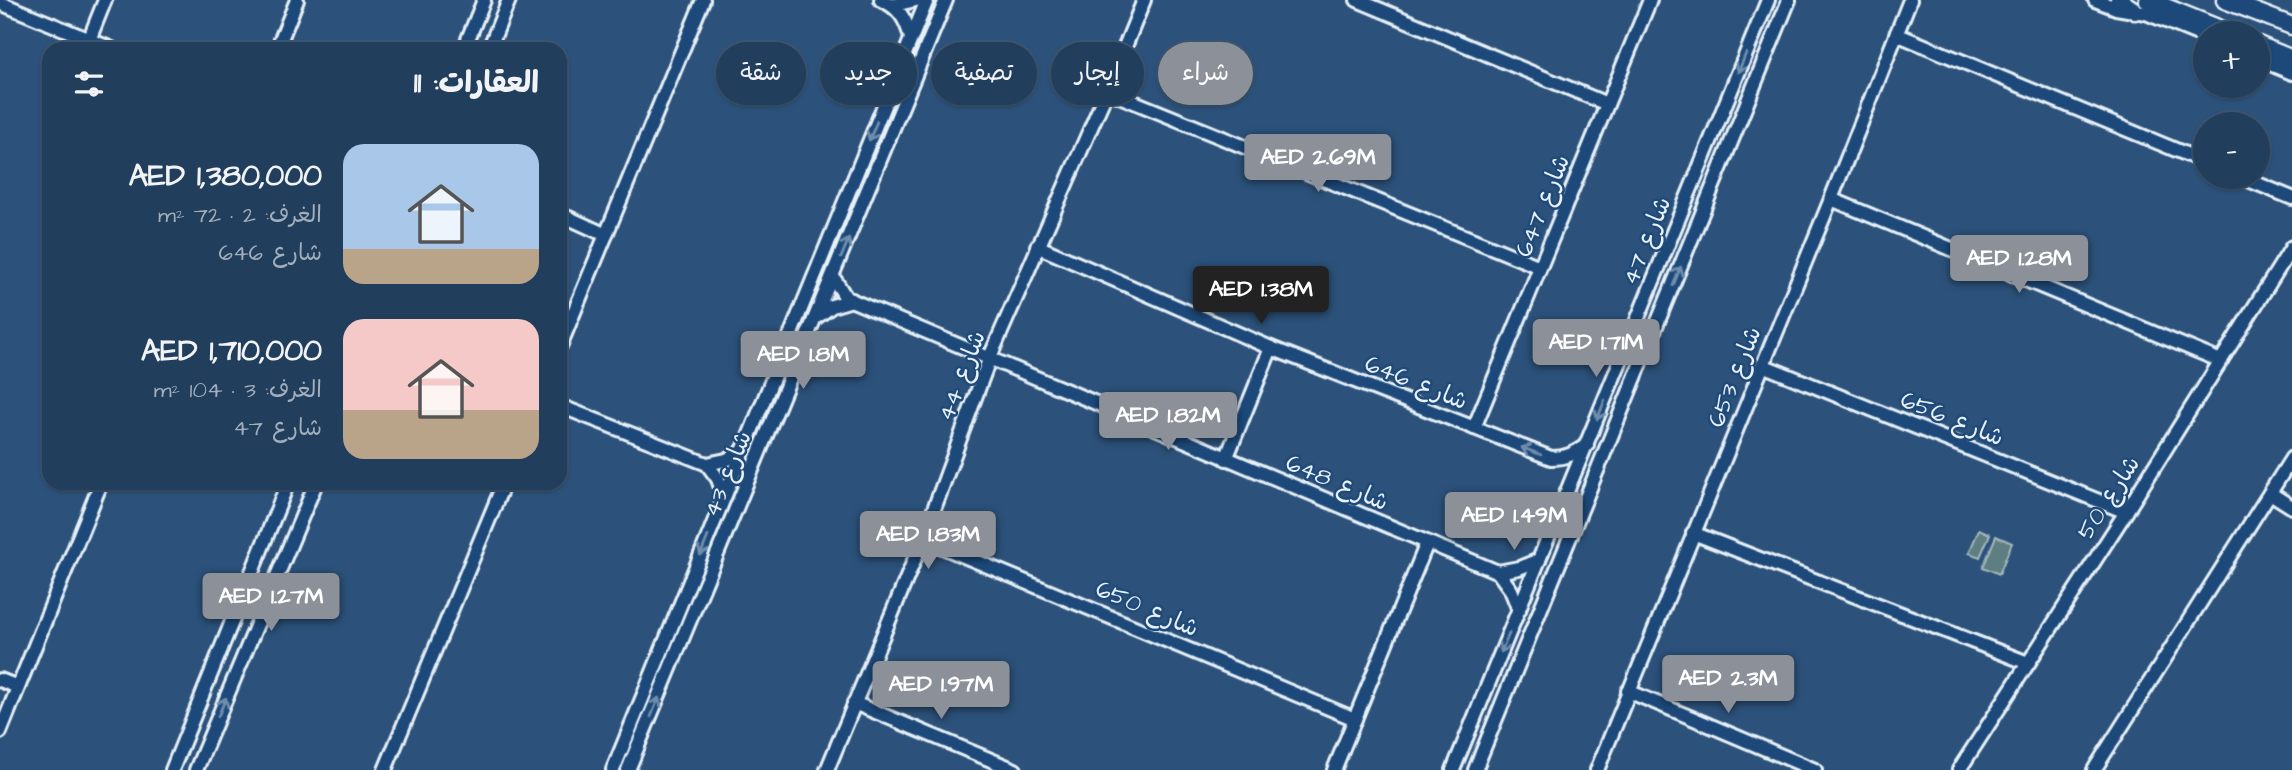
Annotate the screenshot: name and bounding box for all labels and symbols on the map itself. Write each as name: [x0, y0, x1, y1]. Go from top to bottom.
one-way arrow: [1735, 52, 1748, 74]
one-way arrow: [866, 120, 879, 141]
pin: AED 2.69M: [1238, 134, 1398, 194]
street label: شارع 647: [1507, 150, 1579, 262]
street label: شارع 47: [1614, 192, 1680, 290]
pin: AED 1.28M: [1939, 236, 2099, 295]
one-way arrow: [839, 237, 852, 259]
pin: AED 1.38M: [1181, 266, 1341, 326]
one-way arrow: [1671, 266, 1684, 287]
pin: AED 1.71M: [1516, 320, 1676, 379]
street label: شارع 653: [1699, 322, 1771, 432]
street label: شارع 44: [929, 326, 995, 426]
pin: AED 1.8M: [731, 332, 875, 391]
street label: شارع 646: [1360, 347, 1472, 419]
street label: شارع 656: [1895, 383, 2009, 455]
pin: AED 1.82M: [1088, 392, 1248, 452]
one-way arrow: [1594, 399, 1607, 421]
street label: شارع 43: [695, 426, 761, 522]
one-way arrow: [1521, 443, 1542, 456]
street label: شارع 648: [1280, 446, 1394, 520]
street label: شارع 50: [2069, 449, 2149, 547]
pin: AED 1.49M: [1434, 492, 1594, 552]
pin: AED 1.83M: [848, 512, 1008, 571]
one-way arrow: [696, 535, 709, 556]
street label: شارع 650: [1090, 572, 1204, 646]
pin: AED 1.27M: [191, 574, 351, 633]
one-way arrow: [1498, 632, 1511, 654]
pin: AED 2.3M: [1656, 656, 1800, 715]
pin: AED 1.97M: [861, 662, 1021, 721]
one-way arrow: [216, 697, 229, 718]
one-way arrow: [649, 697, 662, 718]

